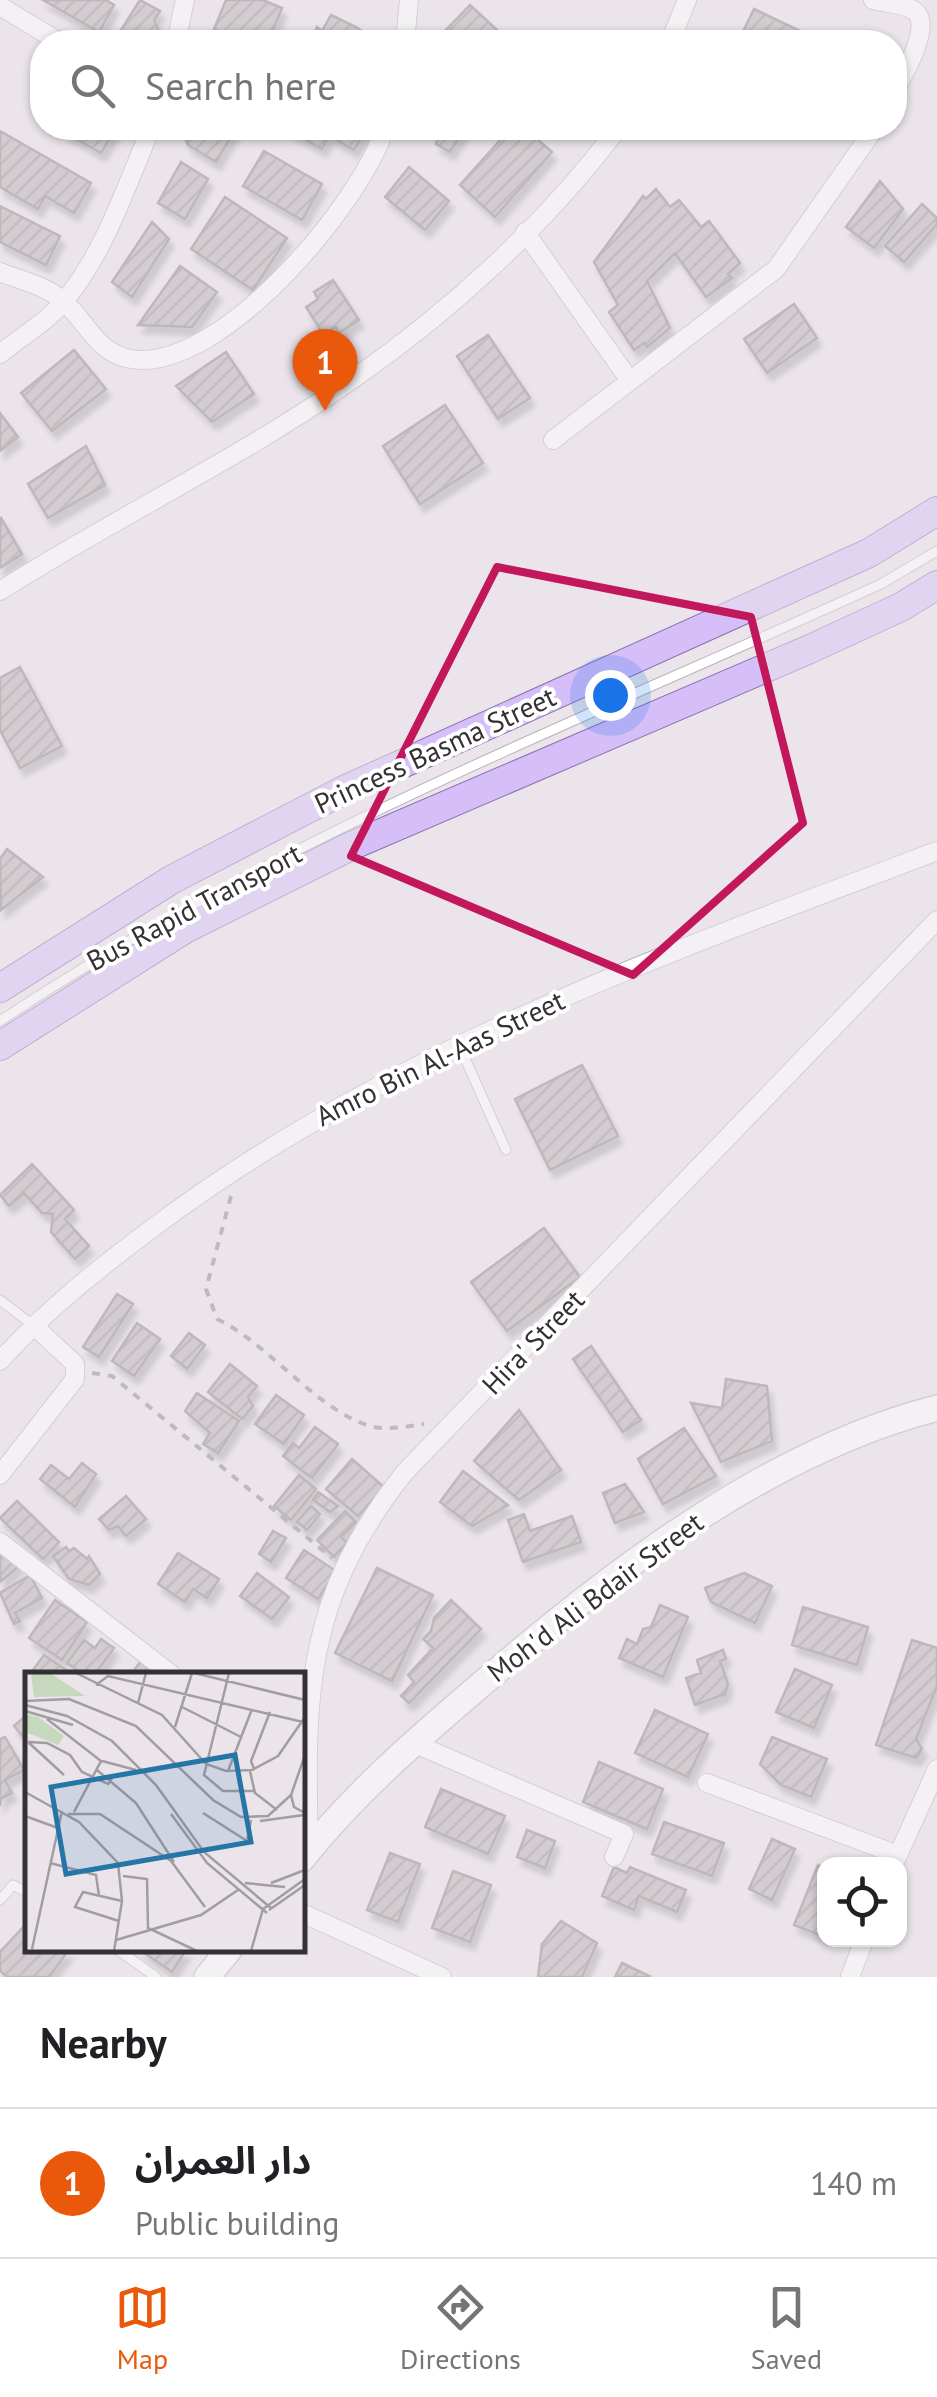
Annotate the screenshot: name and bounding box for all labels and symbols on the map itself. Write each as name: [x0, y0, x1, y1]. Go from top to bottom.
pin: 1: [292, 328, 358, 411]
your location: [585, 670, 636, 721]
street label: Princess Basma Street: [308, 677, 562, 822]
street label: Bus Rapid Transport: [80, 834, 308, 979]
street label: Amro Bin Al-Aas Street: [309, 981, 571, 1134]
street label: Hira' Street: [473, 1281, 592, 1402]
street label: Moh'd Ali Bdair Street: [479, 1503, 710, 1690]
inset map: [25, 1672, 305, 1952]

